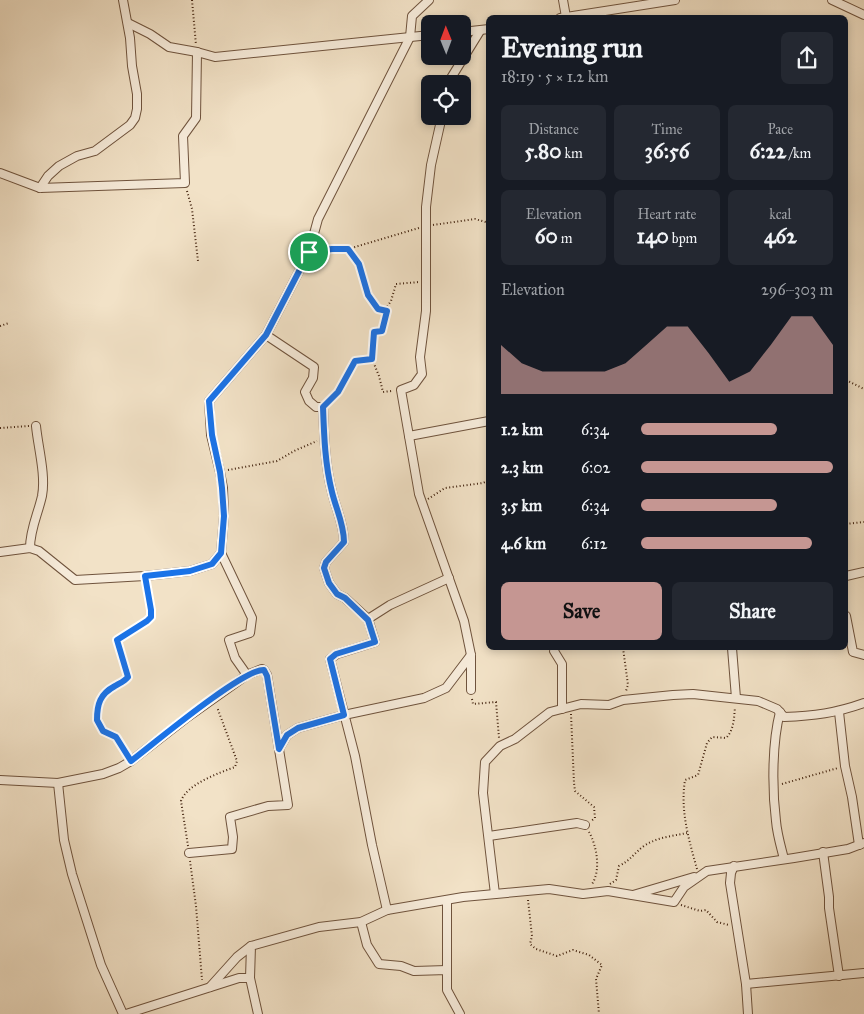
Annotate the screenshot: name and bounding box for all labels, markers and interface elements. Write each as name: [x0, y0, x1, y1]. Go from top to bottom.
north arrow: [421, 15, 471, 65]
map controls: [421, 15, 471, 125]
text: Evening run: [501, 30, 643, 65]
button: share: [781, 32, 833, 84]
text: 18:19 · 5 × 1.2 km: [501, 67, 609, 86]
button: locate: [421, 75, 471, 125]
text: Distance: [529, 121, 579, 138]
text: Time: [651, 121, 682, 138]
text: Pace: [768, 121, 793, 138]
text: 5.80: [525, 138, 562, 164]
text: 36:56: [645, 138, 689, 164]
text: 6:22: [749, 138, 786, 164]
text: km: [562, 145, 583, 162]
text: /km: [786, 145, 811, 162]
text: Elevation: [526, 206, 581, 223]
text: Heart rate: [638, 206, 696, 223]
text: kcal: [769, 206, 791, 223]
text: 60: [535, 223, 558, 249]
text: 140: [637, 223, 669, 249]
text: 462: [764, 223, 797, 249]
text: m: [558, 230, 573, 247]
text: bpm: [669, 230, 697, 247]
pin: [288, 231, 330, 273]
icon: arrive: [295, 238, 323, 266]
text: Elevation: [501, 280, 565, 299]
text: 296–303 m: [761, 280, 833, 299]
text: 1.2 km: [501, 420, 543, 439]
text: 6:34: [581, 420, 609, 439]
text: 2.3 km: [501, 458, 543, 477]
text: 6:02: [581, 458, 610, 477]
text: 3.5 km: [501, 496, 542, 515]
text: 6:34: [581, 496, 609, 515]
text: 4.6 km: [501, 534, 546, 553]
text: 6:12: [581, 534, 607, 553]
button: Save: [501, 582, 662, 640]
button: Share: [672, 582, 833, 640]

